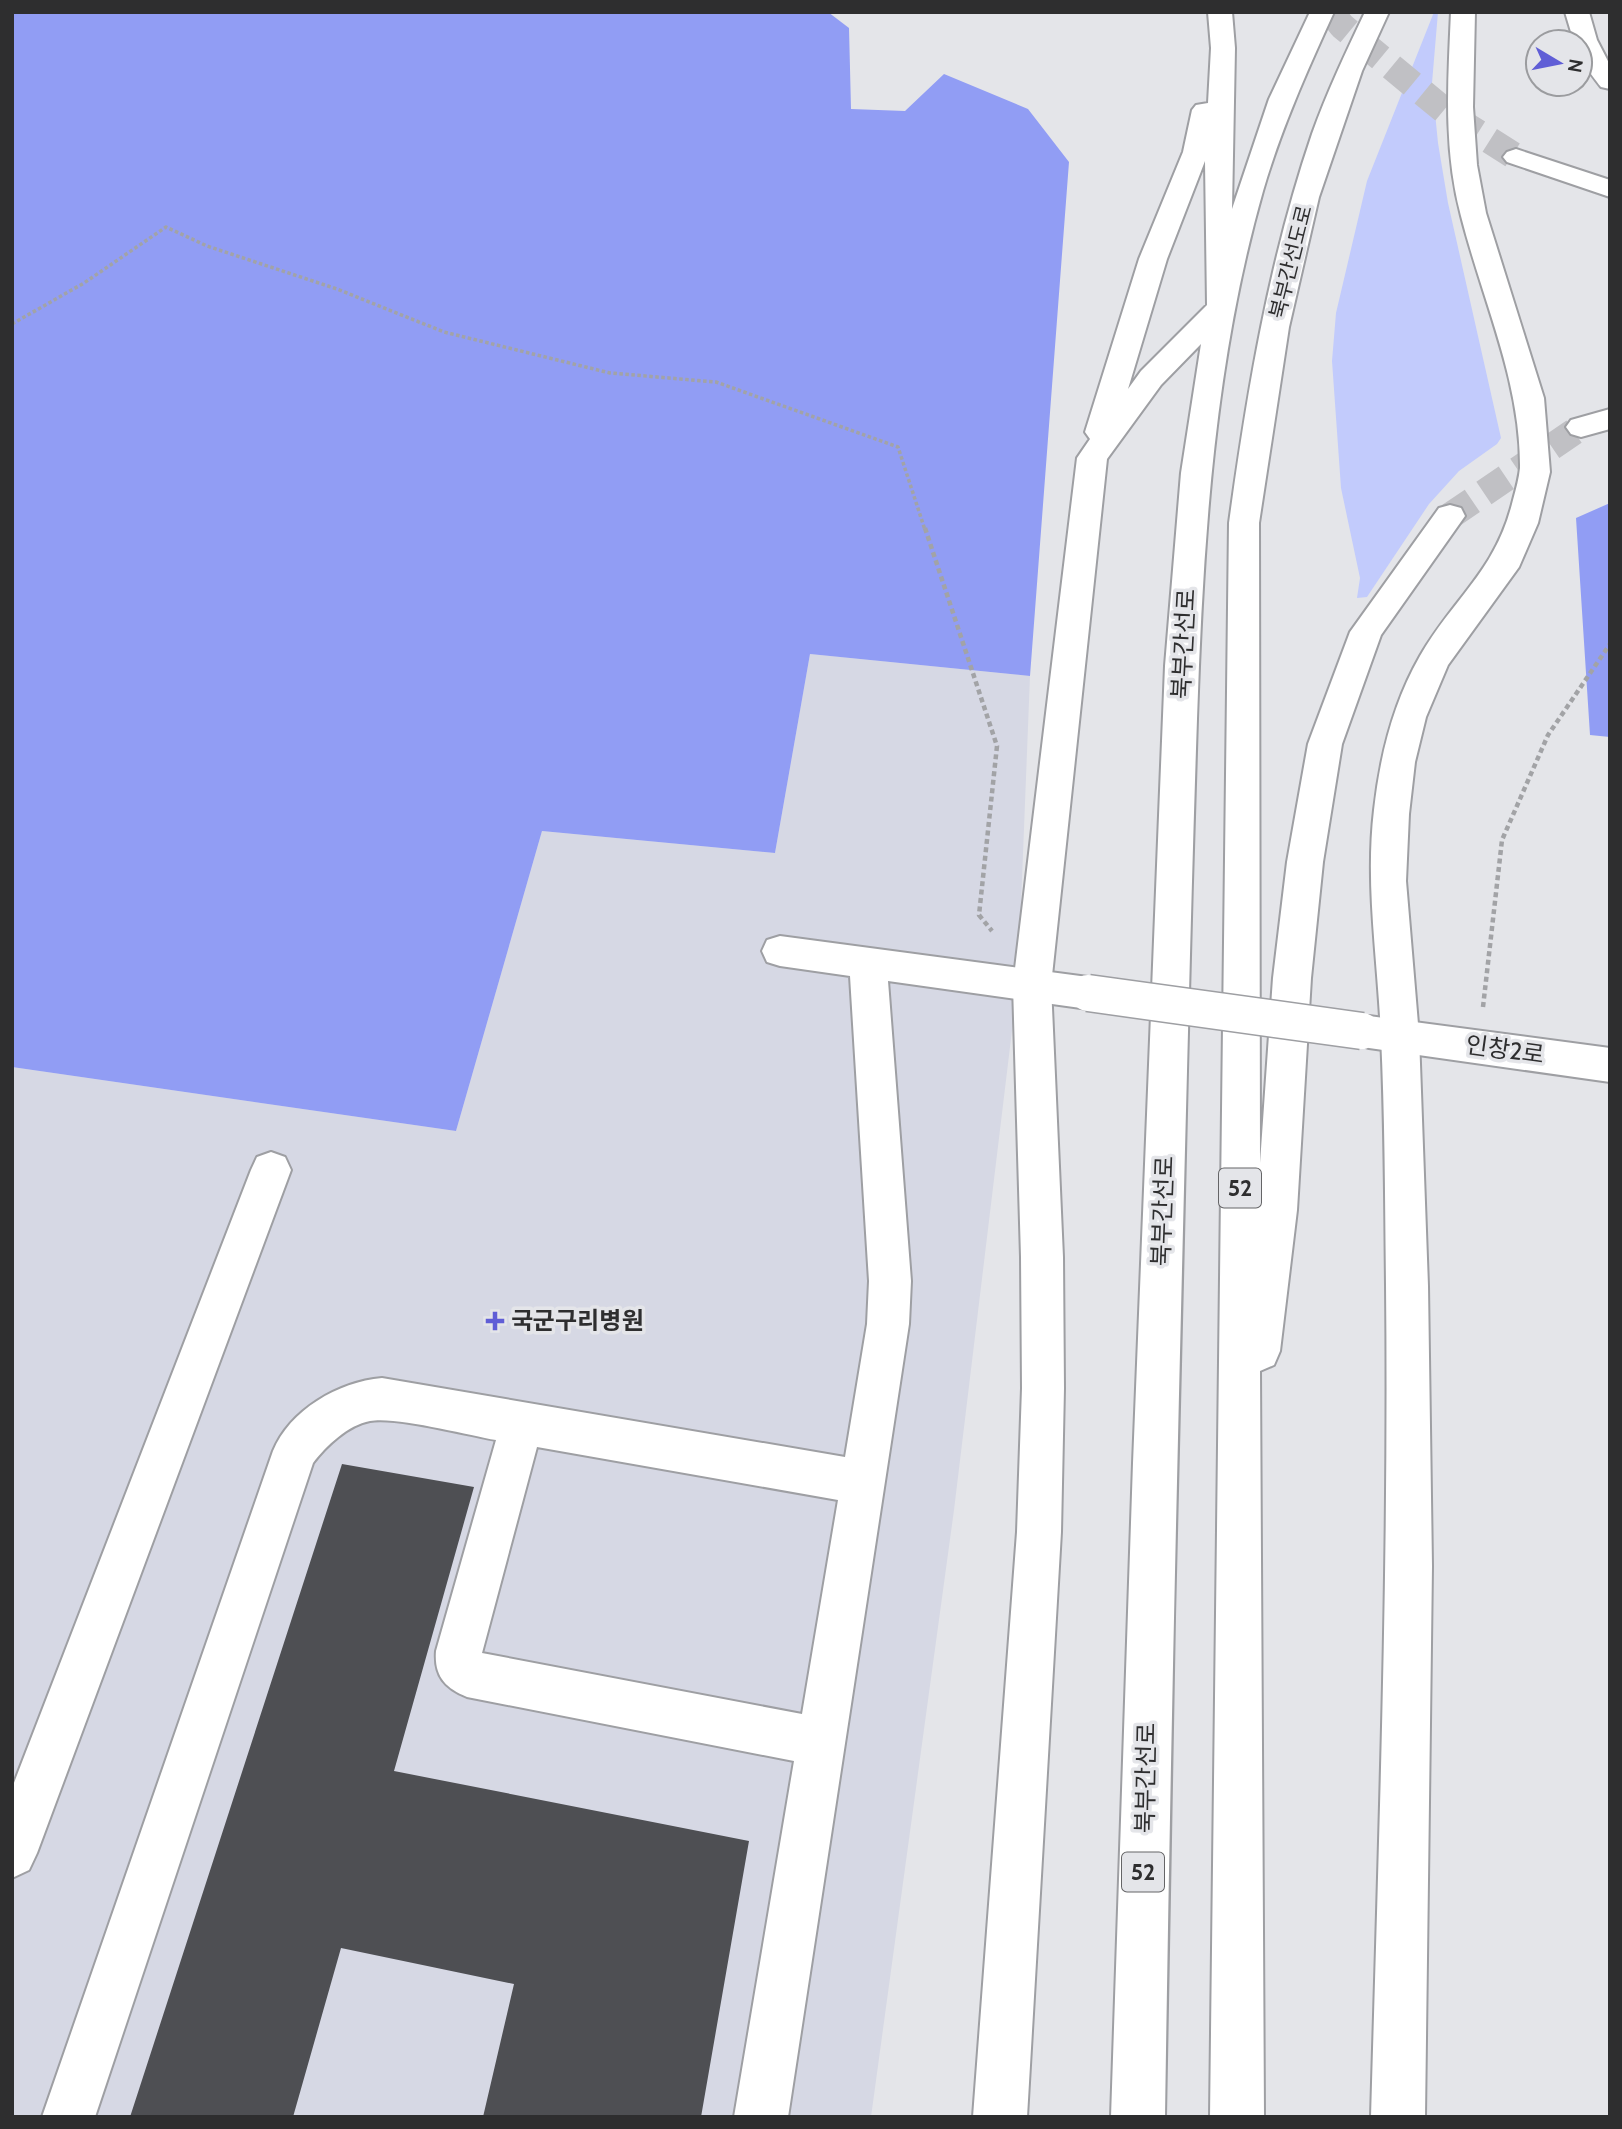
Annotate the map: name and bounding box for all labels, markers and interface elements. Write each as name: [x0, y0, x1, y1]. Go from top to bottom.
north arrow: [1524, 28, 1594, 98]
text: N: [1563, 57, 1588, 74]
street label: 북부간선도로: [1264, 203, 1317, 321]
street label: 북부간선로: [1166, 588, 1201, 700]
street label: 인창2로: [1464, 1030, 1546, 1069]
street label: 북부간선로: [1146, 1155, 1179, 1267]
road number: 52: [1219, 1168, 1261, 1208]
place label: 국군구리병원: [511, 1306, 643, 1335]
marker: 국군구리병원: [485, 1311, 505, 1331]
street label: 북부간선로: [1130, 1723, 1161, 1833]
road number: 52: [1122, 1853, 1164, 1892]

